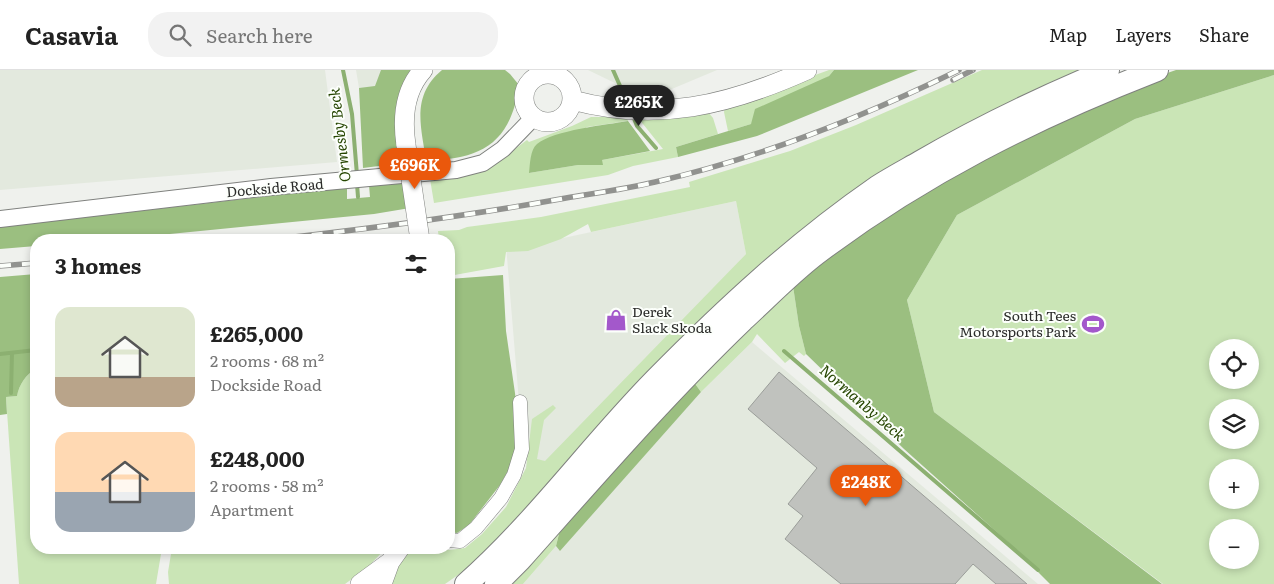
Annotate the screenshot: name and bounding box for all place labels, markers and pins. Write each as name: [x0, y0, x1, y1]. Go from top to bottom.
pin: £265K: [604, 85, 674, 127]
pin: £696K: [380, 148, 450, 190]
place label: Derek Slack Skoda: [632, 301, 712, 337]
place label: South Tees Motorsports Park: [959, 305, 1076, 341]
shop icon: Derek Slack Skoda: [603, 307, 629, 333]
sports icon: South Tees Motorsports Park: [1080, 311, 1106, 337]
pin: £248K: [831, 464, 901, 507]

